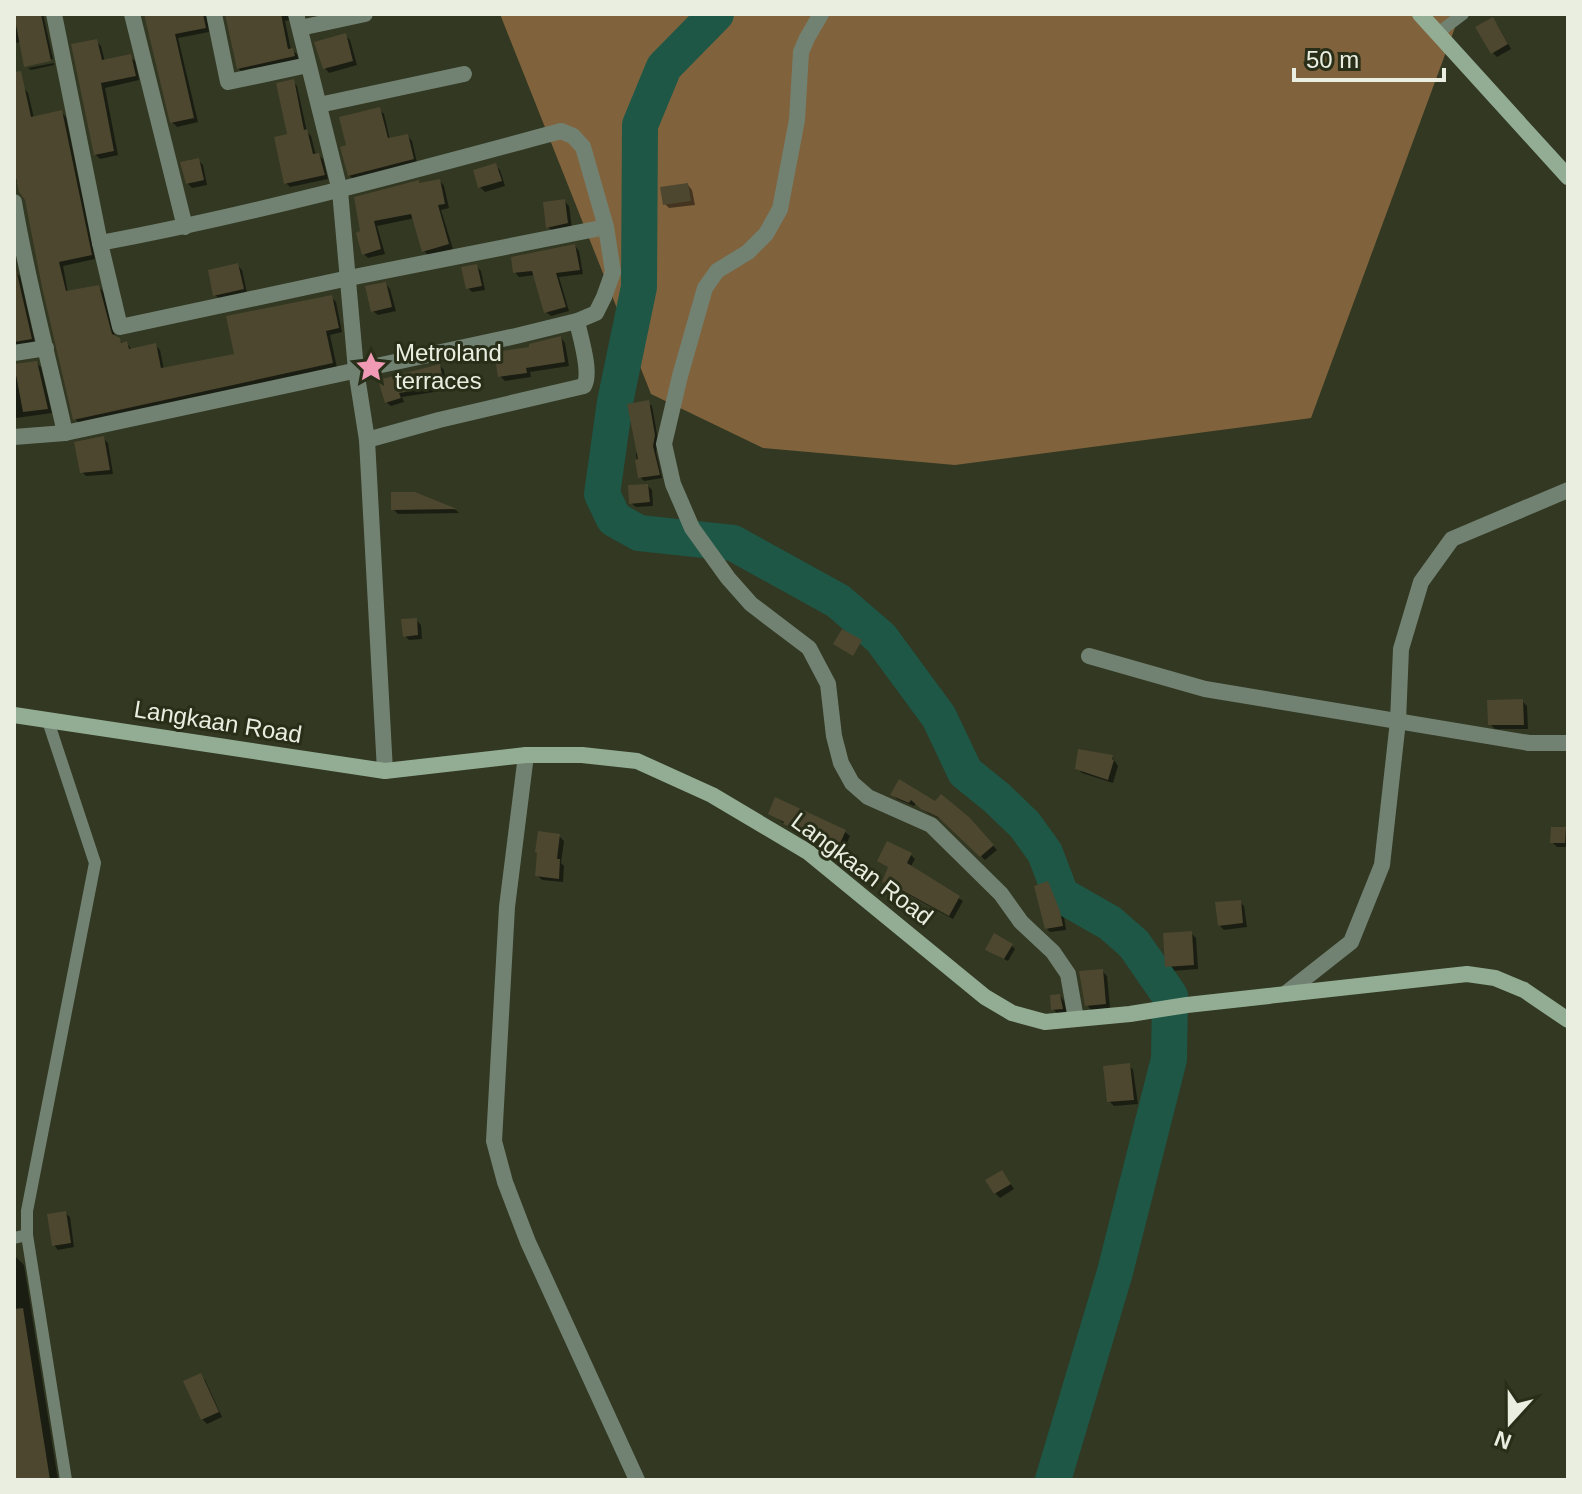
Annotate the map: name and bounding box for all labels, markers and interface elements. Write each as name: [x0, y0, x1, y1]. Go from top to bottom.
scale bar: [1294, 32, 1444, 82]
text: 50 m: [1306, 46, 1359, 73]
place label: Metroland terraces: [395, 339, 502, 394]
place icon: Metroland terraces: [354, 350, 388, 384]
street label: Langkaan Road: [132, 695, 304, 748]
street label: Langkaan Road: [786, 807, 938, 930]
north arrow: [1470, 1382, 1550, 1462]
text: N: [1491, 1426, 1515, 1455]

